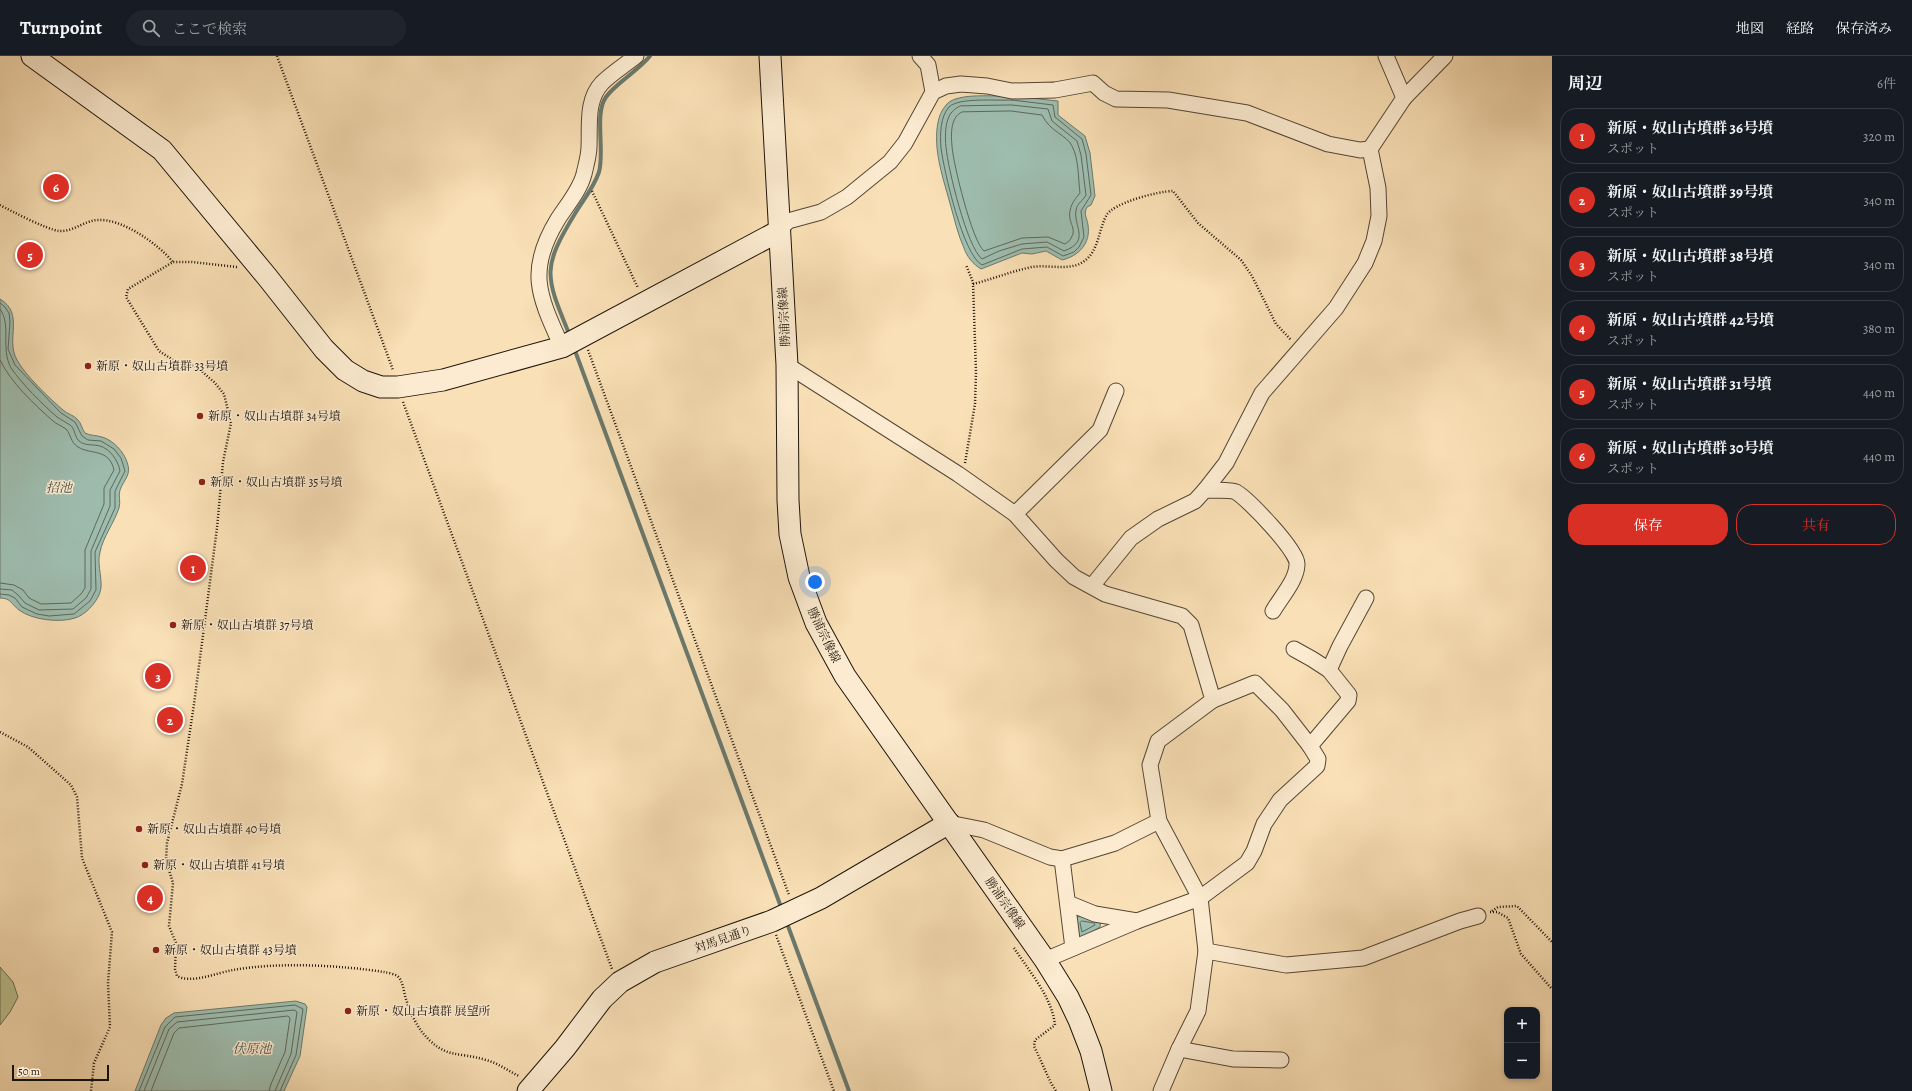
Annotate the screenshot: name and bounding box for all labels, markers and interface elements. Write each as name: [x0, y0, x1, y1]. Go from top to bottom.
search box: [126, 10, 406, 46]
text: Turnpoint: [20, 15, 102, 41]
icon: search: [140, 17, 162, 39]
text: ここで検索: [172, 19, 247, 39]
text: 地図: [1736, 19, 1764, 38]
text: 経路: [1786, 19, 1814, 38]
text: 保存済み: [1836, 19, 1892, 38]
text: 周辺: [1568, 72, 1602, 95]
text: 6件: [1877, 75, 1896, 92]
text: 新原・奴山古墳群 36号墳: [1607, 118, 1773, 138]
text: 1: [1580, 128, 1584, 145]
text: 320 m: [1863, 128, 1895, 145]
text: スポット: [1607, 140, 1659, 157]
pin: 6: [43, 172, 69, 202]
text: 新原・奴山古墳群 39号墳: [1607, 182, 1773, 202]
text: 2: [1579, 192, 1585, 209]
text: 340 m: [1863, 192, 1895, 209]
text: スポット: [1607, 204, 1659, 221]
pin: 5: [17, 240, 43, 270]
text: 新原・奴山古墳群 38号墳: [1607, 246, 1773, 266]
text: 3: [1579, 256, 1585, 273]
text: 340 m: [1863, 256, 1895, 273]
text: スポット: [1607, 268, 1659, 285]
street label: 勝浦宗像線: [774, 287, 794, 347]
text: 新原・奴山古墳群 42号墳: [1607, 310, 1774, 330]
text: 4: [1579, 320, 1585, 337]
text: 380 m: [1863, 320, 1895, 337]
text: スポット: [1607, 332, 1659, 349]
place label: 新原・奴山古墳群 33号墳: [96, 358, 228, 374]
marker: 新原・奴山古墳群 33号墳: [83, 361, 93, 371]
text: 新原・奴山古墳群 31号墳: [1607, 374, 1771, 394]
text: 5: [1579, 384, 1585, 401]
text: 440 m: [1863, 384, 1895, 401]
text: スポット: [1607, 396, 1659, 413]
place label: 新原・奴山古墳群 34号墳: [208, 408, 341, 424]
marker: 新原・奴山古墳群 34号墳: [195, 411, 205, 421]
text: 新原・奴山古墳群 30号墳: [1607, 438, 1774, 458]
text: 6: [1579, 448, 1585, 465]
text: 440 m: [1863, 448, 1895, 465]
text: スポット: [1607, 460, 1659, 477]
place label: 新原・奴山古墳群 35号墳: [210, 474, 343, 490]
marker: 新原・奴山古墳群 35号墳: [197, 477, 207, 487]
water label: 招池: [46, 479, 74, 496]
button: 保存: [1568, 504, 1728, 545]
button: 共有: [1736, 504, 1896, 545]
pin: 1: [180, 553, 206, 583]
your location: [805, 572, 825, 592]
street label: 勝浦宗像線: [804, 605, 844, 665]
place label: 新原・奴山古墳群 37号墳: [181, 617, 313, 633]
marker: 新原・奴山古墳群 37号墳: [168, 620, 178, 630]
pin: 3: [145, 661, 171, 691]
pin: 2: [157, 705, 183, 735]
place label: 新原・奴山古墳群 40号墳: [147, 821, 281, 837]
marker: 新原・奴山古墳群 40号墳: [134, 824, 144, 834]
place label: 新原・奴山古墳群 41号墳: [153, 857, 285, 873]
marker: 新原・奴山古墳群 41号墳: [140, 860, 150, 870]
street label: 勝浦宗像線: [981, 874, 1029, 932]
pin: 4: [137, 883, 163, 913]
street label: 対馬見通り: [692, 922, 754, 956]
place label: 新原・奴山古墳群 43号墳: [164, 942, 297, 958]
marker: 新原・奴山古墳群 43号墳: [151, 945, 161, 955]
place label: 新原・奴山古墳群 展望所: [356, 1003, 490, 1019]
marker: 新原・奴山古墳群 展望所: [343, 1006, 353, 1016]
map controls: [1504, 1007, 1540, 1079]
button: +: [1504, 1007, 1540, 1043]
water label: 伏原池: [232, 1040, 273, 1057]
button: −: [1504, 1043, 1540, 1079]
scale bar: [12, 1063, 109, 1082]
text: 50 m: [18, 1064, 40, 1079]

